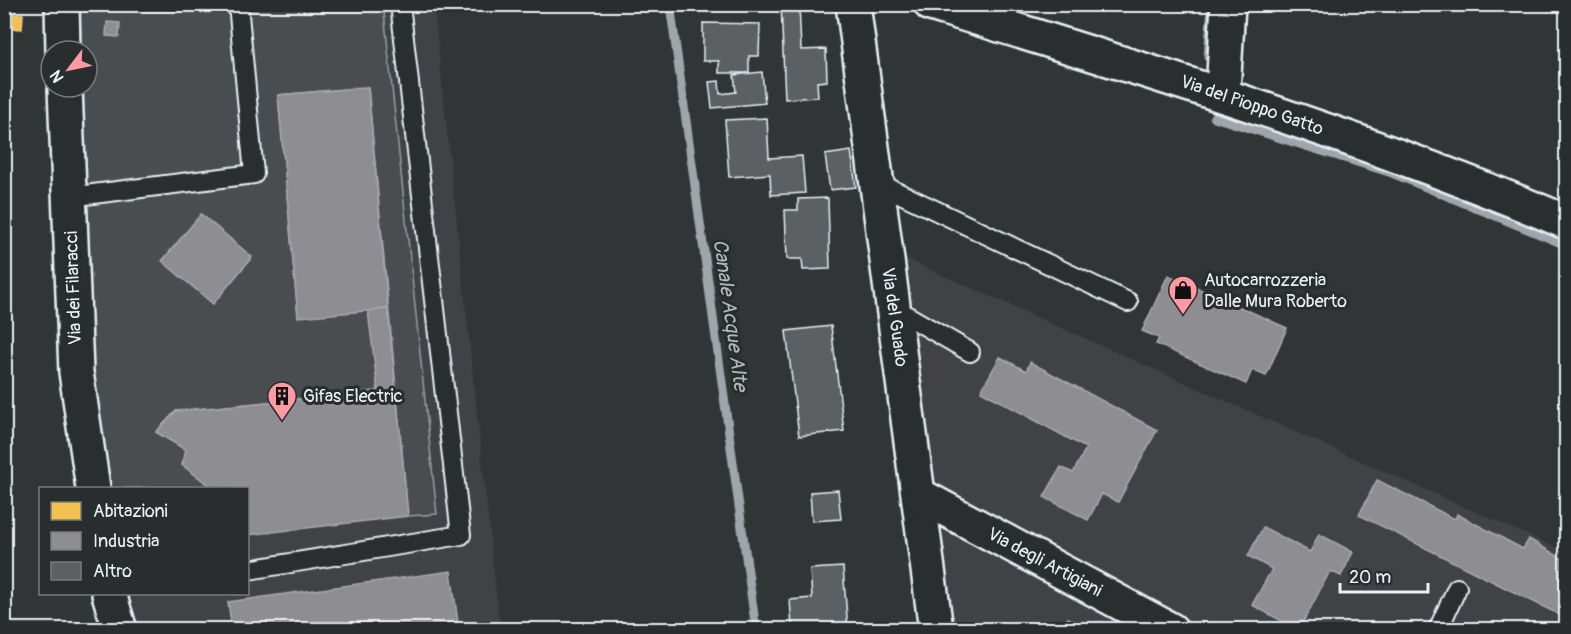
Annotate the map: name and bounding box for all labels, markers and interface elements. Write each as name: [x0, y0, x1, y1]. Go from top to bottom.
north arrow: [39, 39, 99, 99]
text: N: [46, 66, 68, 86]
street label: Via del Pioppo Gatto: [1177, 70, 1327, 141]
street label: Via dei Filaracci: [60, 230, 87, 345]
water label: Canale Acque Alte: [707, 238, 754, 395]
street label: Via del Guado: [876, 266, 913, 368]
place label: Autocarrozzeria Dalle Mura Roberto: [1204, 269, 1347, 313]
shop icon: Autocarrozzeria Dalle Mura Roberto: [1167, 274, 1199, 316]
building icon: Gifas Electric: [266, 380, 298, 422]
place label: Gifas Electric: [303, 385, 403, 408]
legend: [39, 487, 249, 595]
text: Abitazioni: [93, 500, 168, 523]
street label: Via degli Artigiani: [983, 523, 1106, 602]
text: Industria: [93, 530, 159, 553]
scale bar: [1340, 556, 1428, 594]
text: Altro: [93, 560, 132, 583]
text: 20 m: [1349, 566, 1391, 589]

